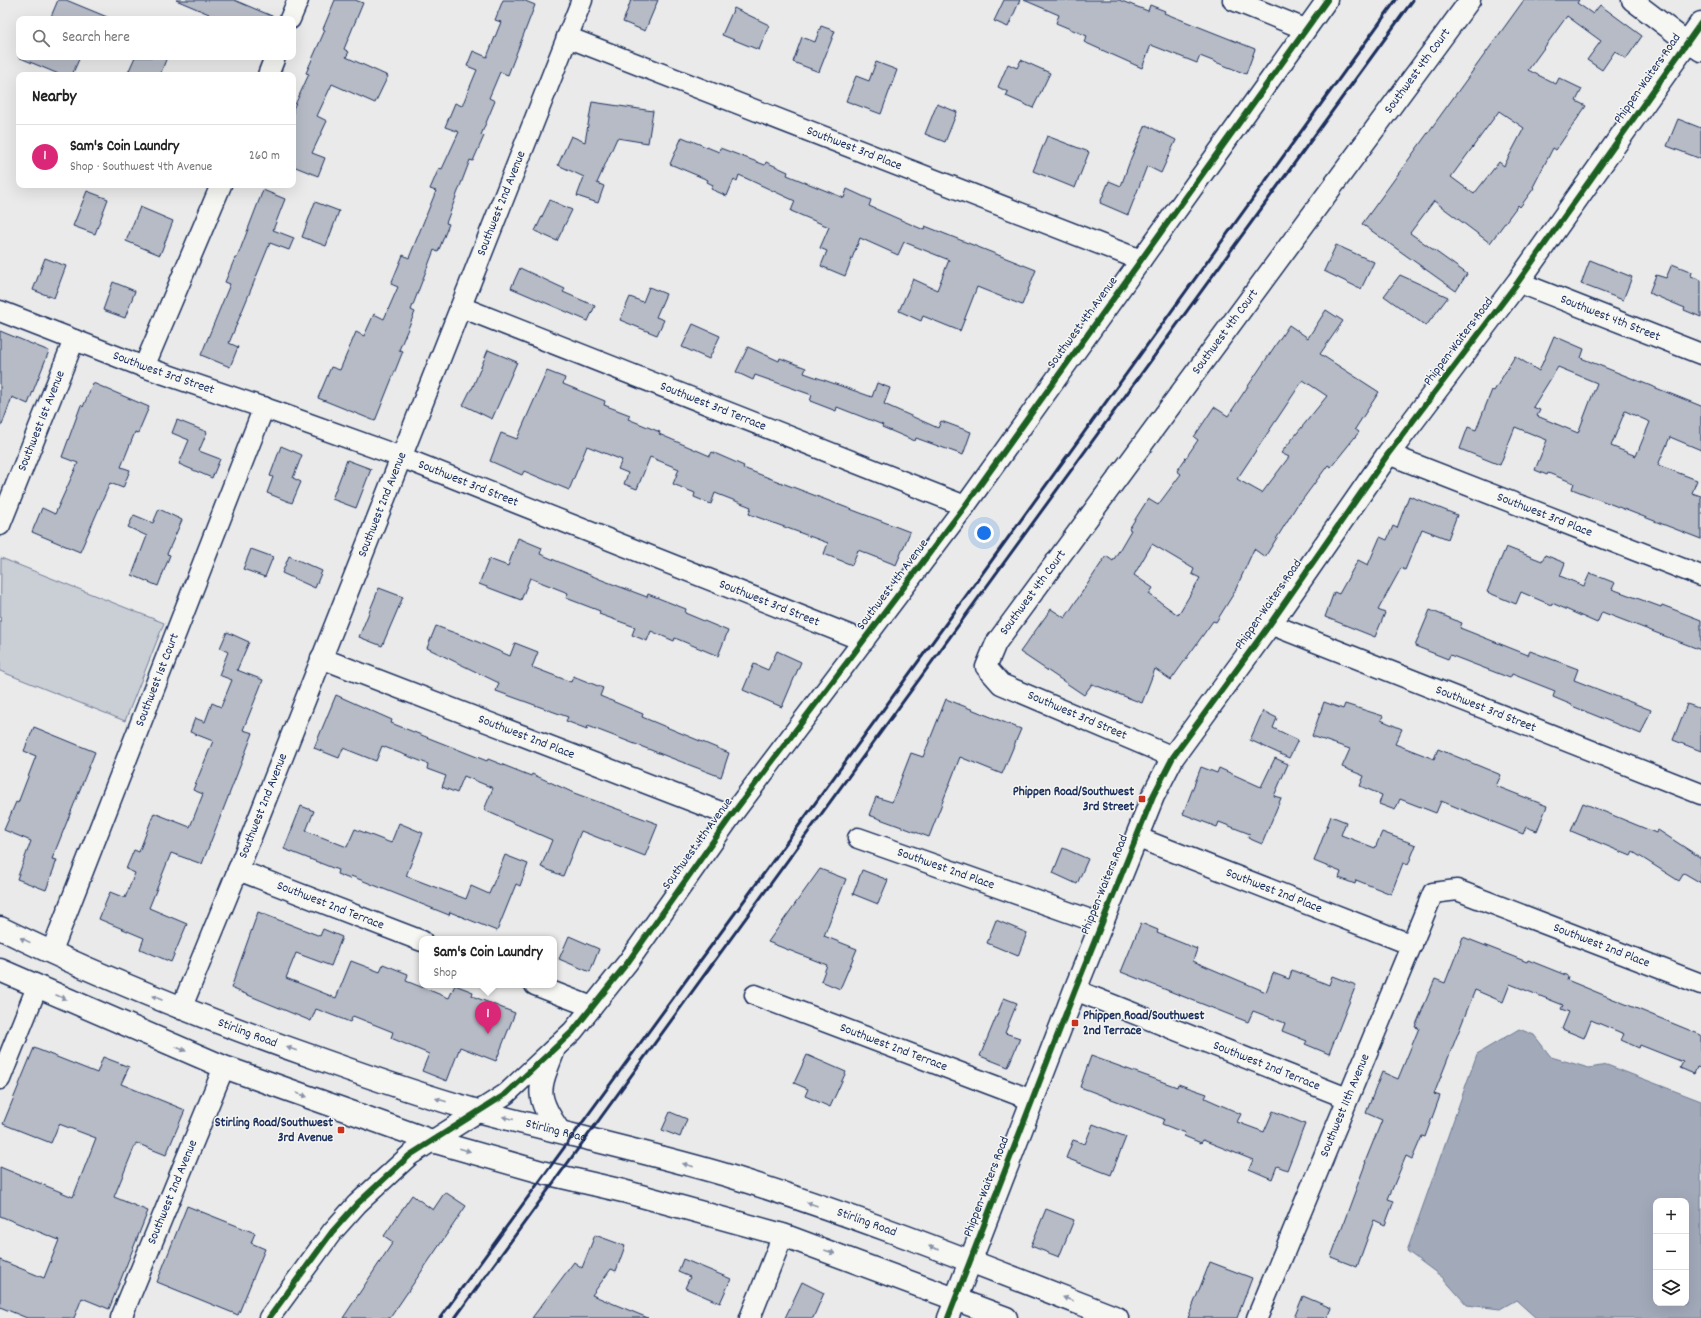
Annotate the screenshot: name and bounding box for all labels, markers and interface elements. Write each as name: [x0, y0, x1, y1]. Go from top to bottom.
search box: [16, 16, 296, 60]
street label: Southwest 4th Court: [1380, 24, 1456, 118]
icon: search: [30, 27, 52, 49]
text: Search here: [62, 27, 130, 49]
street label: Phippen-Waiters Road: [1610, 30, 1686, 128]
text: Nearby: [32, 86, 76, 110]
street label: Southwest 3rd Place: [804, 121, 905, 176]
text: Sam's Coin Laundry: [70, 136, 179, 158]
text: 1: [44, 147, 46, 166]
text: 260 m: [249, 147, 280, 166]
street label: Southwest 2nd Avenue: [472, 148, 531, 259]
text: Shop · Southwest 4th Avenue: [70, 158, 212, 177]
street label: Southwest 4th Avenue: [1043, 273, 1123, 373]
street label: Southwest 4th Court: [1187, 285, 1263, 379]
street label: Southwest 4th Street: [1557, 290, 1663, 347]
street label: Phippen-Waiters Road: [1419, 294, 1499, 390]
street label: Southwest 3rd Street: [110, 346, 217, 400]
street label: Southwest 1st Avenue: [13, 368, 70, 474]
street label: Southwest 3rd Terrace: [657, 377, 769, 436]
street label: Southwest 2nd Avenue: [353, 449, 412, 560]
street label: Southwest 3rd Street: [415, 455, 521, 512]
street label: Southwest 3rd Place: [1494, 488, 1595, 542]
your location: [974, 523, 994, 543]
street label: Southwest 4th Avenue: [852, 535, 934, 635]
street label: Southwest 4th Court: [995, 546, 1071, 639]
street label: Phippen-Waiters Road: [1231, 556, 1307, 654]
street label: Southwest 3rd Street: [716, 575, 822, 632]
street label: Southwest 1st Court: [131, 630, 184, 730]
street label: Southwest 3rd Street: [1433, 681, 1539, 738]
street label: Southwest 3rd Street: [1024, 686, 1130, 746]
street label: Southwest 2nd Place: [475, 710, 578, 764]
street label: Southwest 2nd Avenue: [234, 750, 293, 861]
place label: Phippen Road/Southwest 3rd Street: [1013, 783, 1134, 817]
street label: Southwest 4th Avenue: [658, 794, 738, 894]
marker: Phippen Road/Southwest 3rd Street: [1137, 794, 1147, 804]
street label: Phippen-Waiters Road: [1076, 832, 1134, 938]
street label: Southwest 2nd Place: [894, 843, 997, 895]
street label: Southwest 2nd Place: [1223, 863, 1325, 918]
street label: Southwest 2nd Terrace: [274, 876, 387, 935]
street label: Southwest 2nd Place: [1550, 918, 1653, 973]
popup: [419, 936, 557, 988]
one-way arrow: [20, 937, 31, 943]
text: Sam's Coin Laundry: [433, 942, 543, 964]
text: Shop: [433, 964, 457, 983]
one-way arrow: [56, 994, 67, 1000]
one-way arrow: [151, 995, 163, 1002]
pin: 1: [475, 1001, 501, 1034]
place label: Phippen Road/Southwest 2nd Terrace: [1083, 1007, 1204, 1041]
street label: Stirling Road: [215, 1013, 280, 1053]
street label: Southwest 2nd Terrace: [837, 1018, 950, 1077]
marker: Phippen Road/Southwest 2nd Terrace: [1070, 1018, 1080, 1028]
street label: Southwest 2nd Terrace: [1210, 1036, 1323, 1096]
one-way arrow: [175, 1046, 187, 1052]
one-way arrow: [285, 1046, 297, 1052]
street label: Southwest 11th Avenue: [1315, 1051, 1375, 1160]
one-way arrow: [296, 1092, 308, 1098]
one-way arrow: [435, 1097, 447, 1103]
place label: Stirling Road/Southwest 3rd Avenue: [215, 1114, 333, 1148]
street label: Stirling Road: [524, 1114, 589, 1148]
one-way arrow: [501, 1115, 514, 1121]
marker: Stirling Road/Southwest 3rd Avenue: [336, 1125, 346, 1135]
street label: Phippen-Waiters Road: [959, 1134, 1015, 1240]
street label: Southwest 2nd Avenue: [143, 1137, 203, 1247]
one-way arrow: [459, 1147, 471, 1153]
one-way arrow: [681, 1162, 693, 1168]
map controls: [1653, 1198, 1689, 1306]
button: +: [1653, 1198, 1689, 1234]
one-way arrow: [805, 1200, 817, 1206]
street label: Stirling Road: [834, 1203, 899, 1242]
button: −: [1653, 1234, 1689, 1270]
one-way arrow: [927, 1245, 939, 1251]
one-way arrow: [825, 1250, 837, 1256]
button: layers: [1653, 1270, 1689, 1306]
one-way arrow: [1062, 1296, 1073, 1302]

